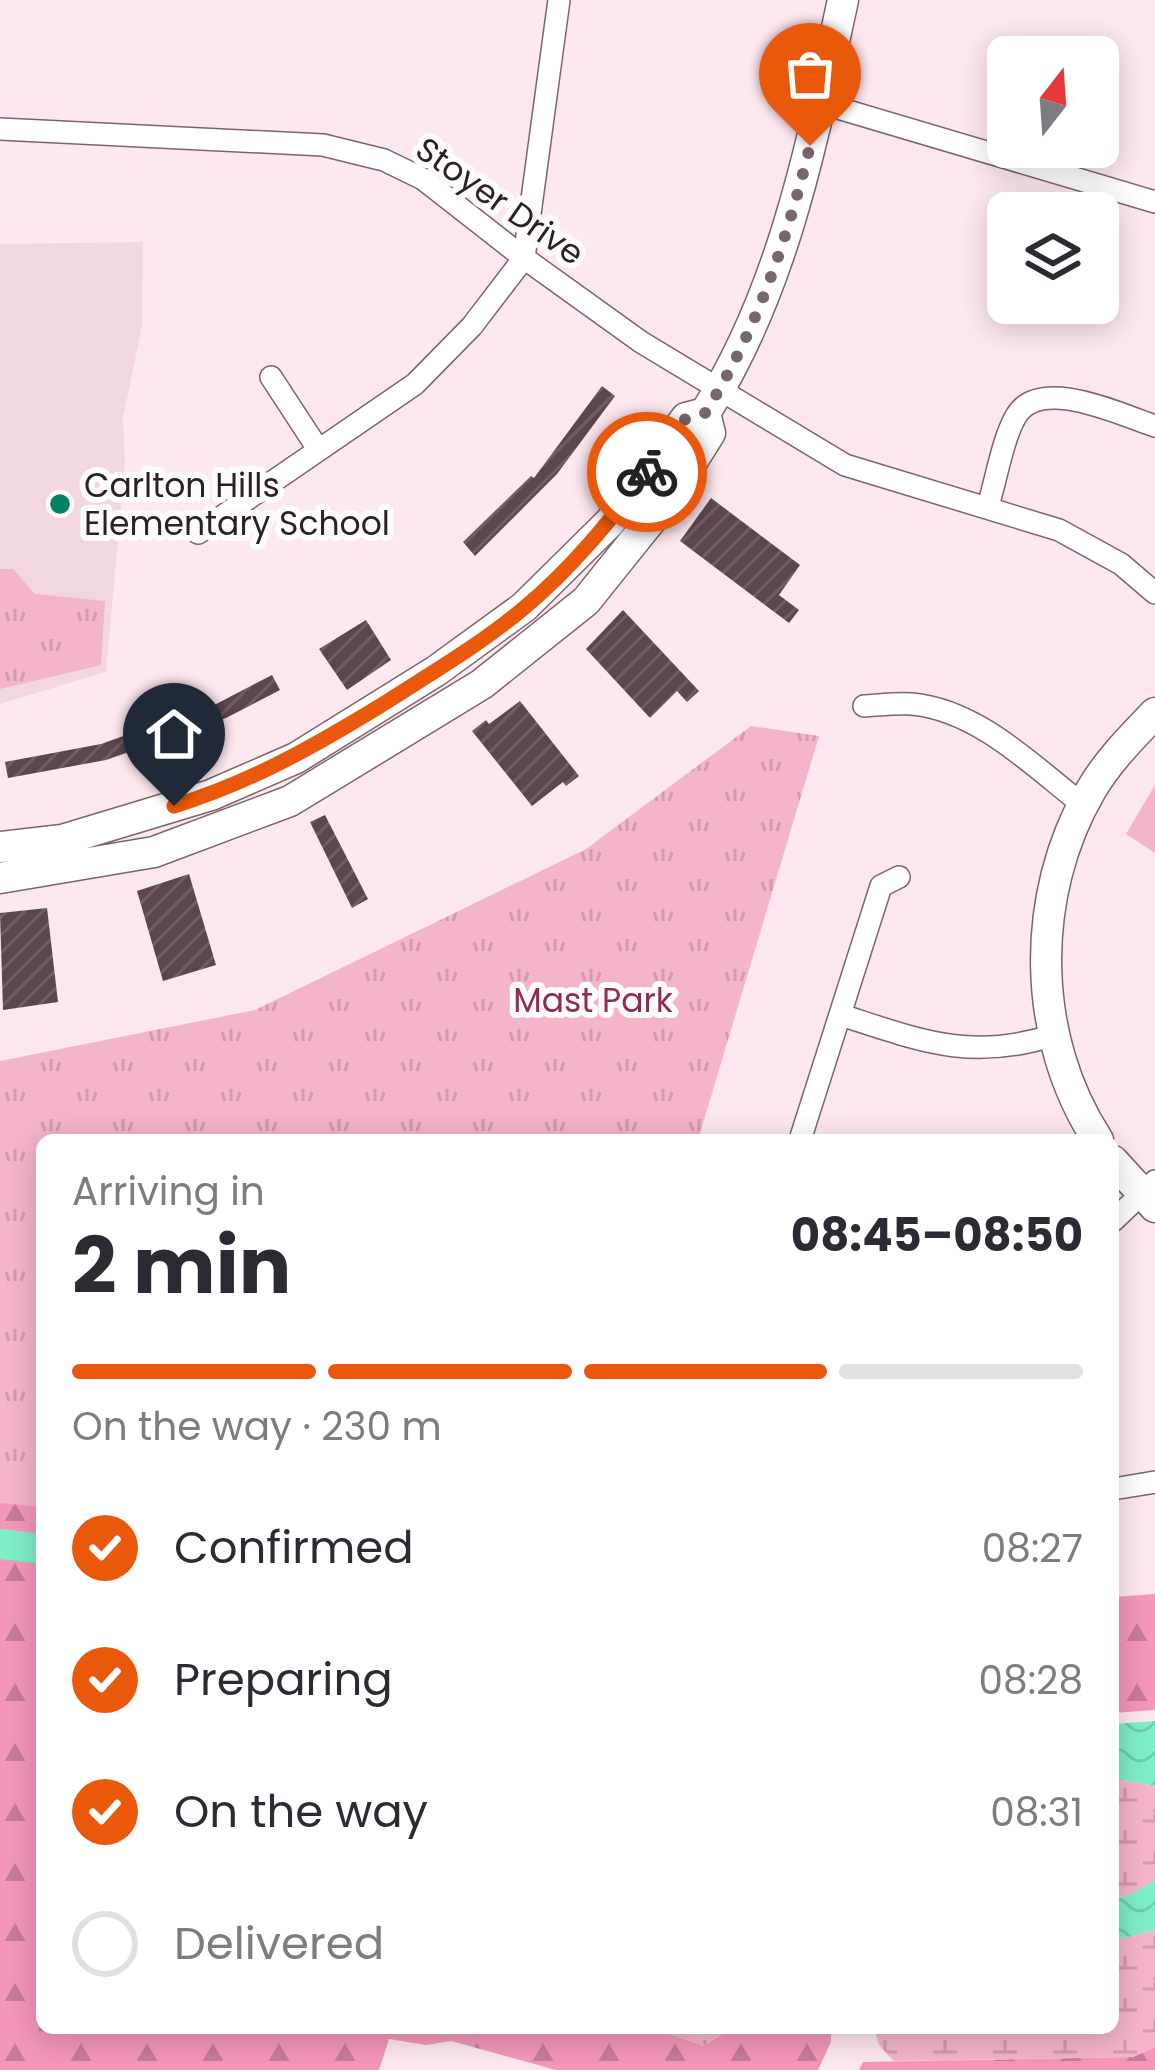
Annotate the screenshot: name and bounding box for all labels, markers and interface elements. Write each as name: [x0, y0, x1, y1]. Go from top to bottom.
pin: [759, 23, 861, 146]
north arrow: [987, 36, 1119, 168]
map controls: [987, 36, 1119, 324]
icon: bag: [777, 41, 843, 107]
street label: Stoyer Drive: [406, 126, 594, 276]
button: layers: [987, 192, 1119, 324]
courier: [587, 412, 707, 532]
icon: bike: [614, 439, 680, 505]
place label: Carlton Hills Elementary School: [84, 462, 390, 547]
marker: Carlton Hills Elementary School: [47, 491, 73, 517]
pin: [123, 683, 225, 806]
icon: home: [141, 701, 207, 767]
park label: Mast Park: [513, 977, 673, 1024]
text: Arriving in: [72, 1164, 265, 1219]
text: 08:45–08:50: [791, 1204, 1083, 1267]
text: 2 min: [72, 1211, 291, 1320]
text: On the way · 230 m: [72, 1399, 442, 1454]
icon: check: [72, 1515, 138, 1581]
text: Confirmed: [174, 1516, 414, 1579]
text: 08:27: [982, 1521, 1083, 1576]
icon: check: [72, 1647, 138, 1713]
text: Preparing: [174, 1648, 393, 1711]
text: 08:28: [979, 1653, 1083, 1708]
icon: check: [72, 1779, 138, 1845]
text: On the way: [174, 1780, 428, 1843]
text: 08:31: [990, 1785, 1083, 1840]
text: Delivered: [174, 1912, 384, 1975]

